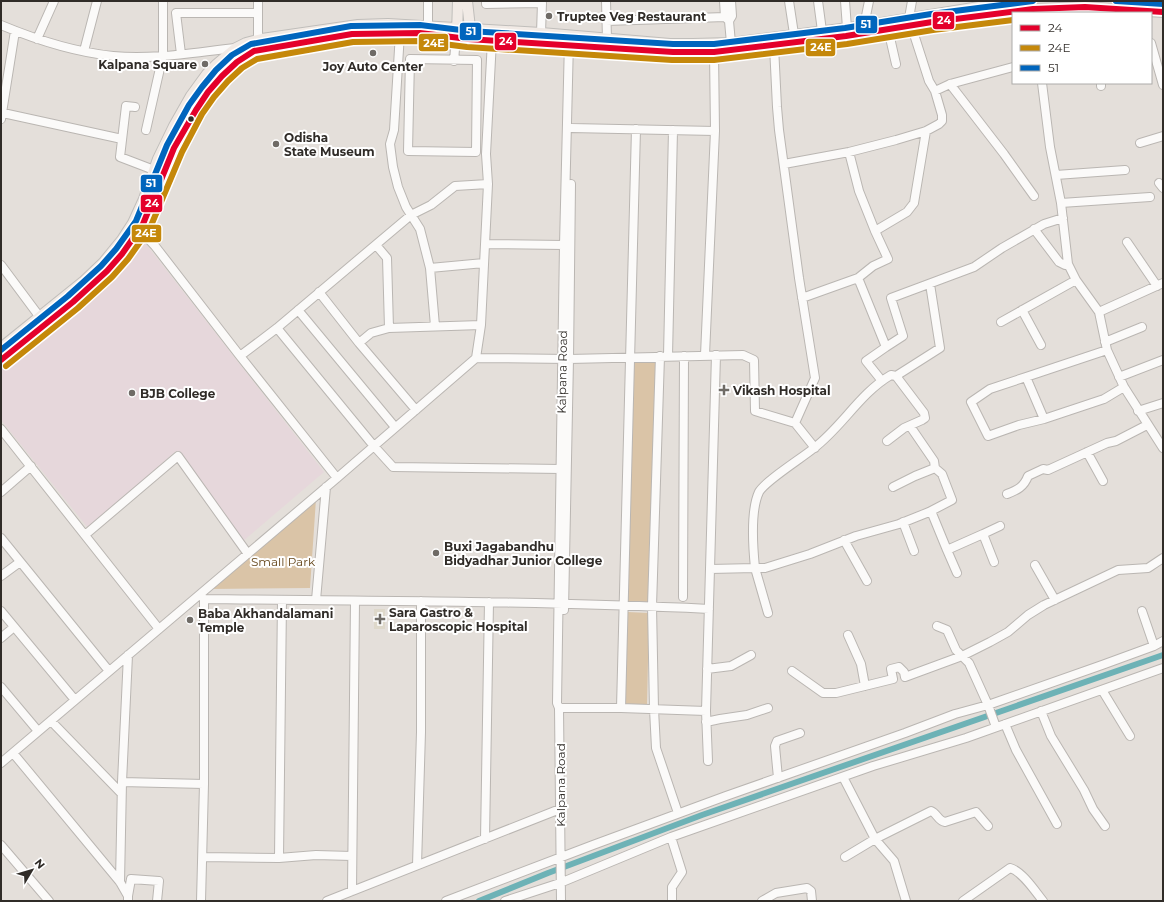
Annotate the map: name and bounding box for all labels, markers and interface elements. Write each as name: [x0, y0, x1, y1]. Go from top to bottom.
place label: Truptee Veg Restaurant: [557, 9, 707, 24]
marker: Truptee Veg Restaurant: [544, 11, 554, 21]
line badge: 24: [932, 11, 955, 30]
legend: [1012, 12, 1152, 84]
text: 24: [937, 13, 951, 27]
line badge: 51: [855, 15, 878, 34]
text: 51: [861, 17, 871, 31]
text: 24: [1048, 20, 1063, 35]
line badge: 51: [459, 22, 482, 41]
text: 51: [466, 24, 476, 38]
line badge: 24: [494, 32, 517, 51]
line badge: 24E: [418, 33, 449, 52]
text: 24: [499, 34, 513, 48]
text: 24E: [423, 36, 445, 50]
line badge: 24E: [805, 38, 836, 57]
text: 24E: [810, 40, 832, 54]
text: 24E: [1048, 40, 1071, 55]
marker: Joy Auto Center: [368, 48, 378, 58]
place label: Kalpana Square: [98, 57, 197, 72]
marker: Kalpana Square: [200, 59, 210, 69]
place label: Joy Auto Center: [322, 59, 423, 74]
text: 51: [1048, 60, 1059, 75]
unlabelled marker: [186, 114, 196, 124]
place label: Odisha State Museum: [284, 130, 375, 159]
marker: Odisha State Museum: [271, 139, 281, 149]
line badge: 51: [140, 174, 163, 193]
text: 51: [146, 176, 156, 190]
line badge: 24: [140, 194, 163, 213]
text: 24: [145, 196, 159, 210]
line badge: 24E: [131, 224, 162, 243]
text: 24E: [135, 226, 157, 240]
street label: Kalpana Road: [554, 330, 570, 414]
place label: Vikash Hospital: [732, 383, 831, 398]
marker: Vikash Hospital: [718, 384, 730, 396]
place label: BJB College: [140, 386, 216, 401]
marker: BJB College: [127, 388, 137, 398]
place label: Buxi Jagabandhu Bidyadhar Junior College: [444, 539, 603, 568]
marker: Buxi Jagabandhu Bidyadhar Junior College: [431, 548, 441, 558]
park label: Small Park: [251, 554, 316, 569]
place label: Sara Gastro & Laparoscopic Hospital: [389, 605, 528, 634]
place label: Baba Akhandalamani Temple: [198, 606, 333, 635]
marker: Sara Gastro & Laparoscopic Hospital: [374, 613, 386, 625]
marker: Baba Akhandalamani Temple: [185, 615, 195, 625]
street label: Kalpana Road: [553, 743, 568, 827]
north arrow: [12, 850, 52, 890]
text: N: [32, 856, 48, 872]

